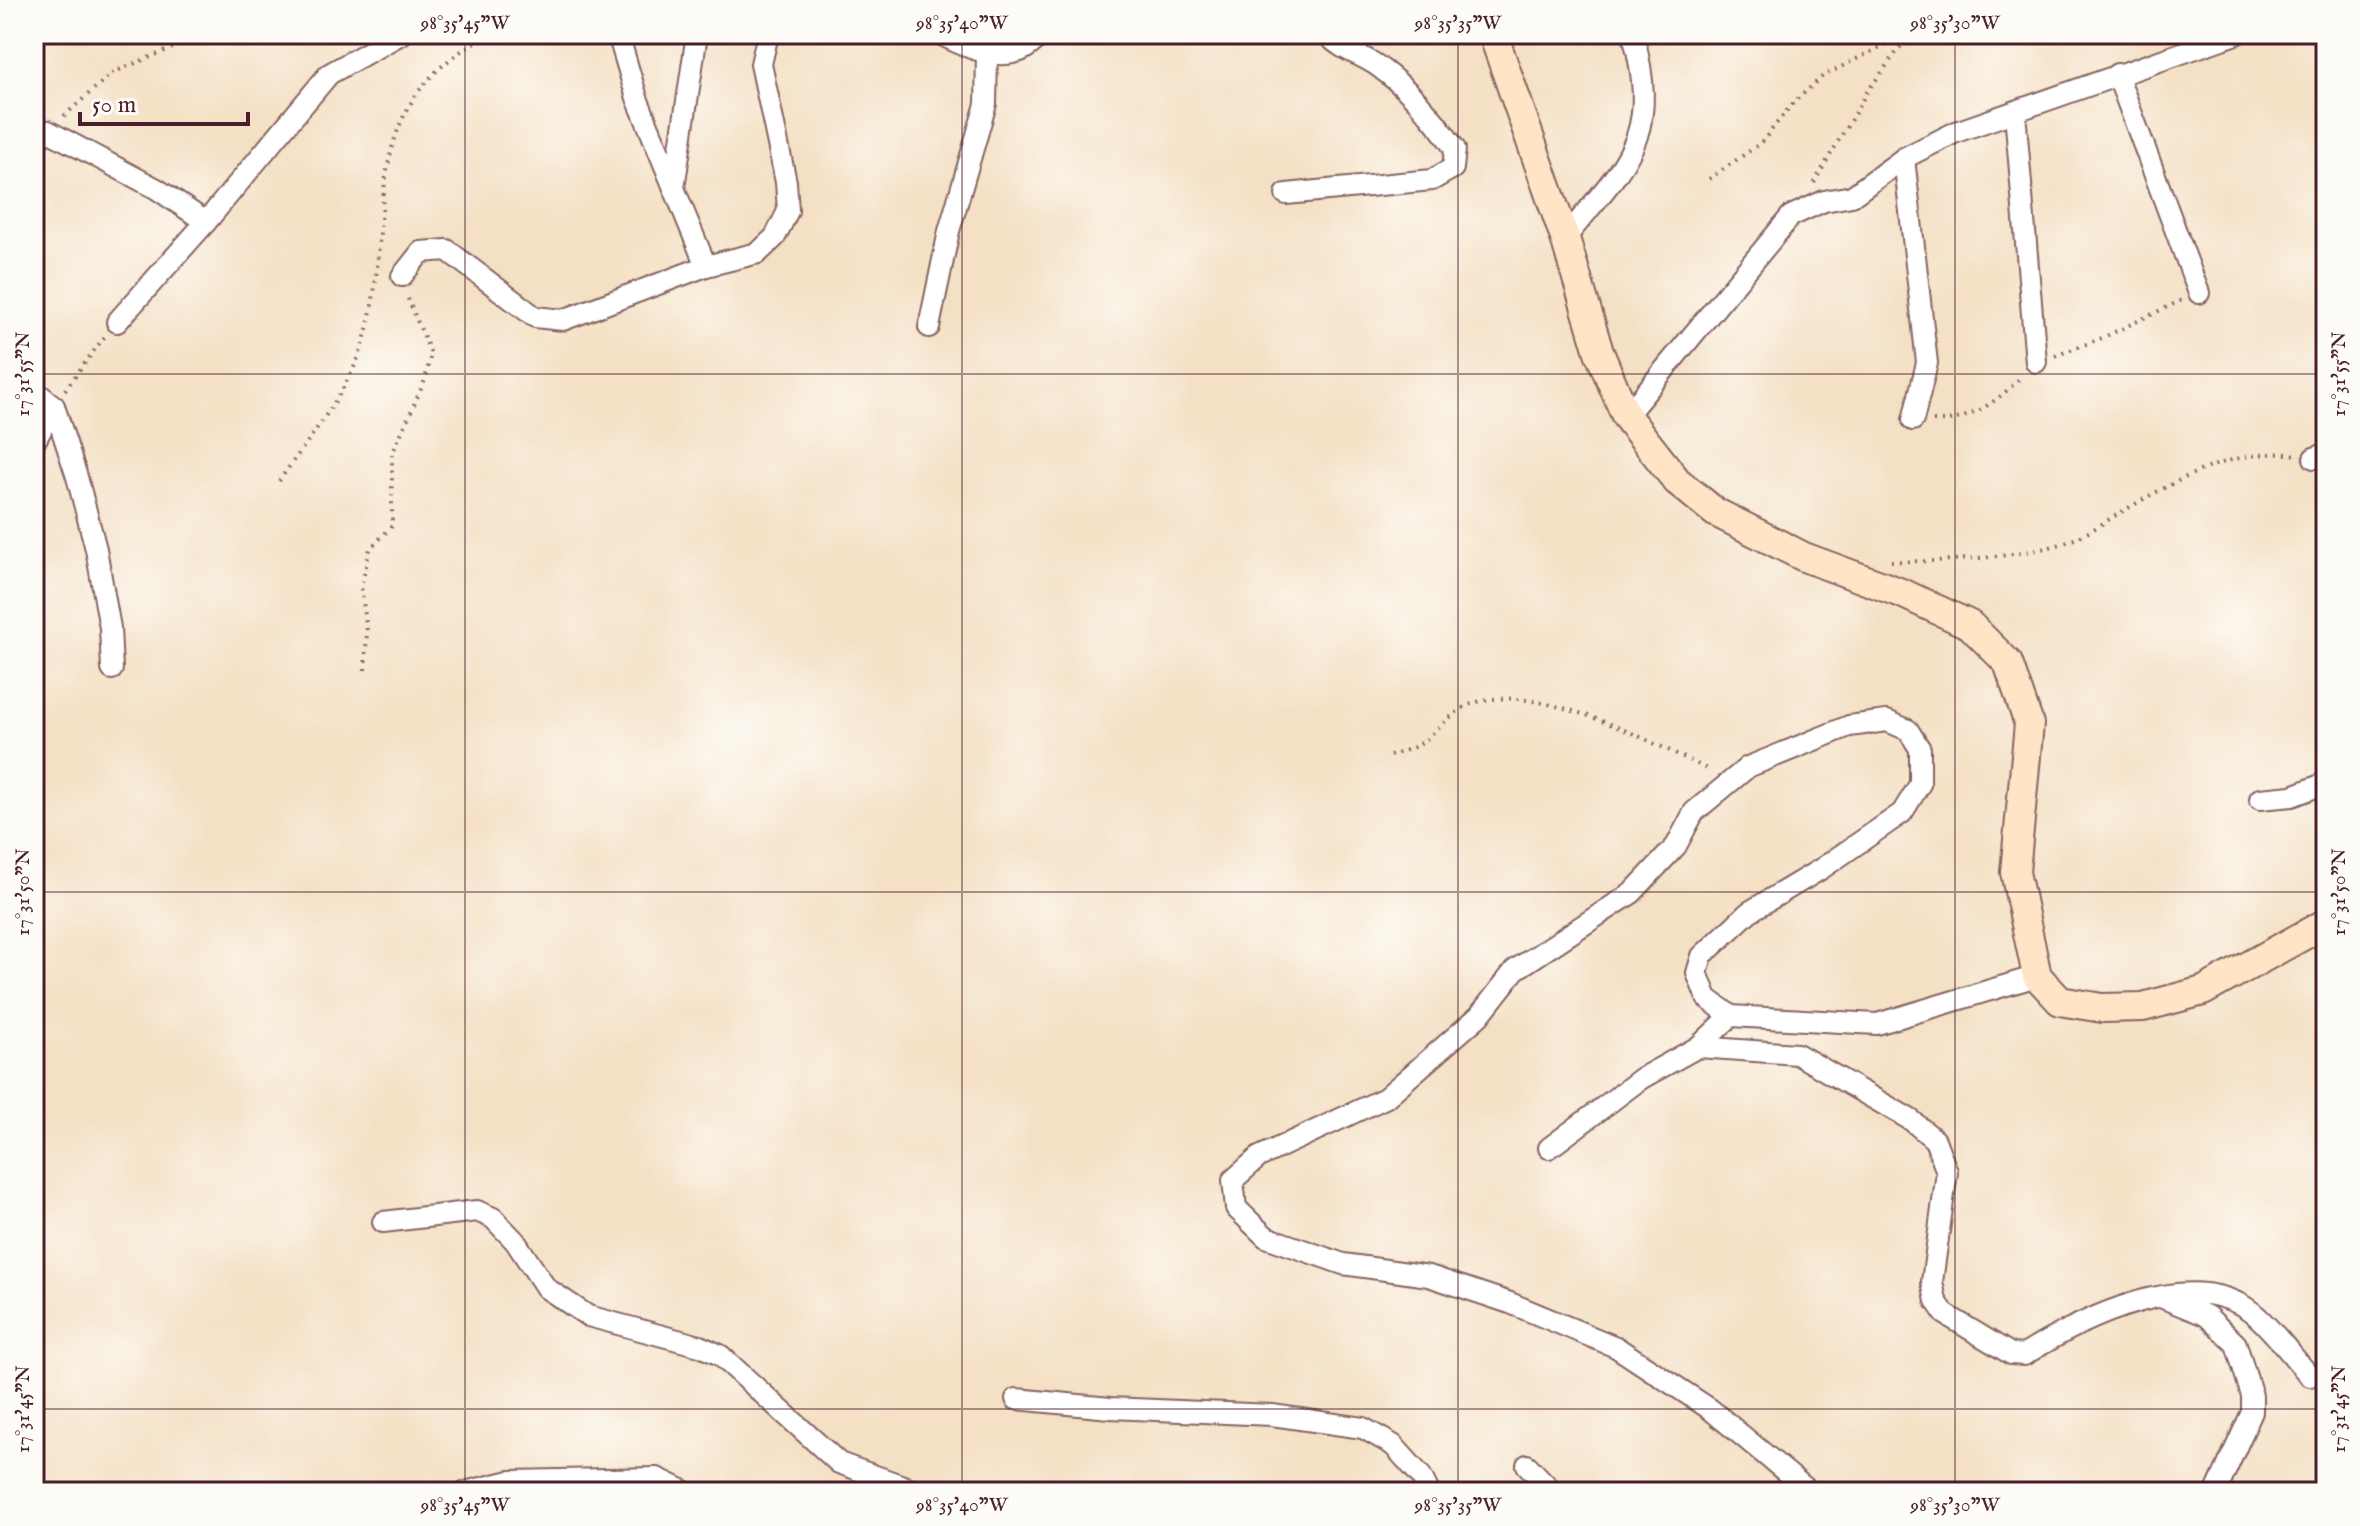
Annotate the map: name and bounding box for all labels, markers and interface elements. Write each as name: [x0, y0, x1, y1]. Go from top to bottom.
text: 98°35'45"W: [419, 11, 510, 36]
text: 98°35'40"W: [915, 11, 1009, 36]
text: 98°35'35"W: [1414, 11, 1502, 36]
text: 98°35'30"W: [1909, 11, 2001, 36]
scale bar: [80, 76, 248, 126]
text: 50 m: [92, 90, 136, 121]
text: 17°31'55"N: [11, 331, 36, 417]
text: 17°31'55"N: [2327, 331, 2352, 417]
text: 17°31'50"N: [11, 848, 36, 936]
text: 17°31'50"N: [2327, 848, 2352, 936]
text: 17°31'45"N: [11, 1365, 36, 1453]
text: 17°31'45"N: [2327, 1365, 2352, 1453]
text: 98°35'45"W: [419, 1493, 510, 1518]
text: 98°35'40"W: [915, 1493, 1009, 1518]
text: 98°35'35"W: [1414, 1493, 1502, 1518]
text: 98°35'30"W: [1909, 1493, 2001, 1518]

